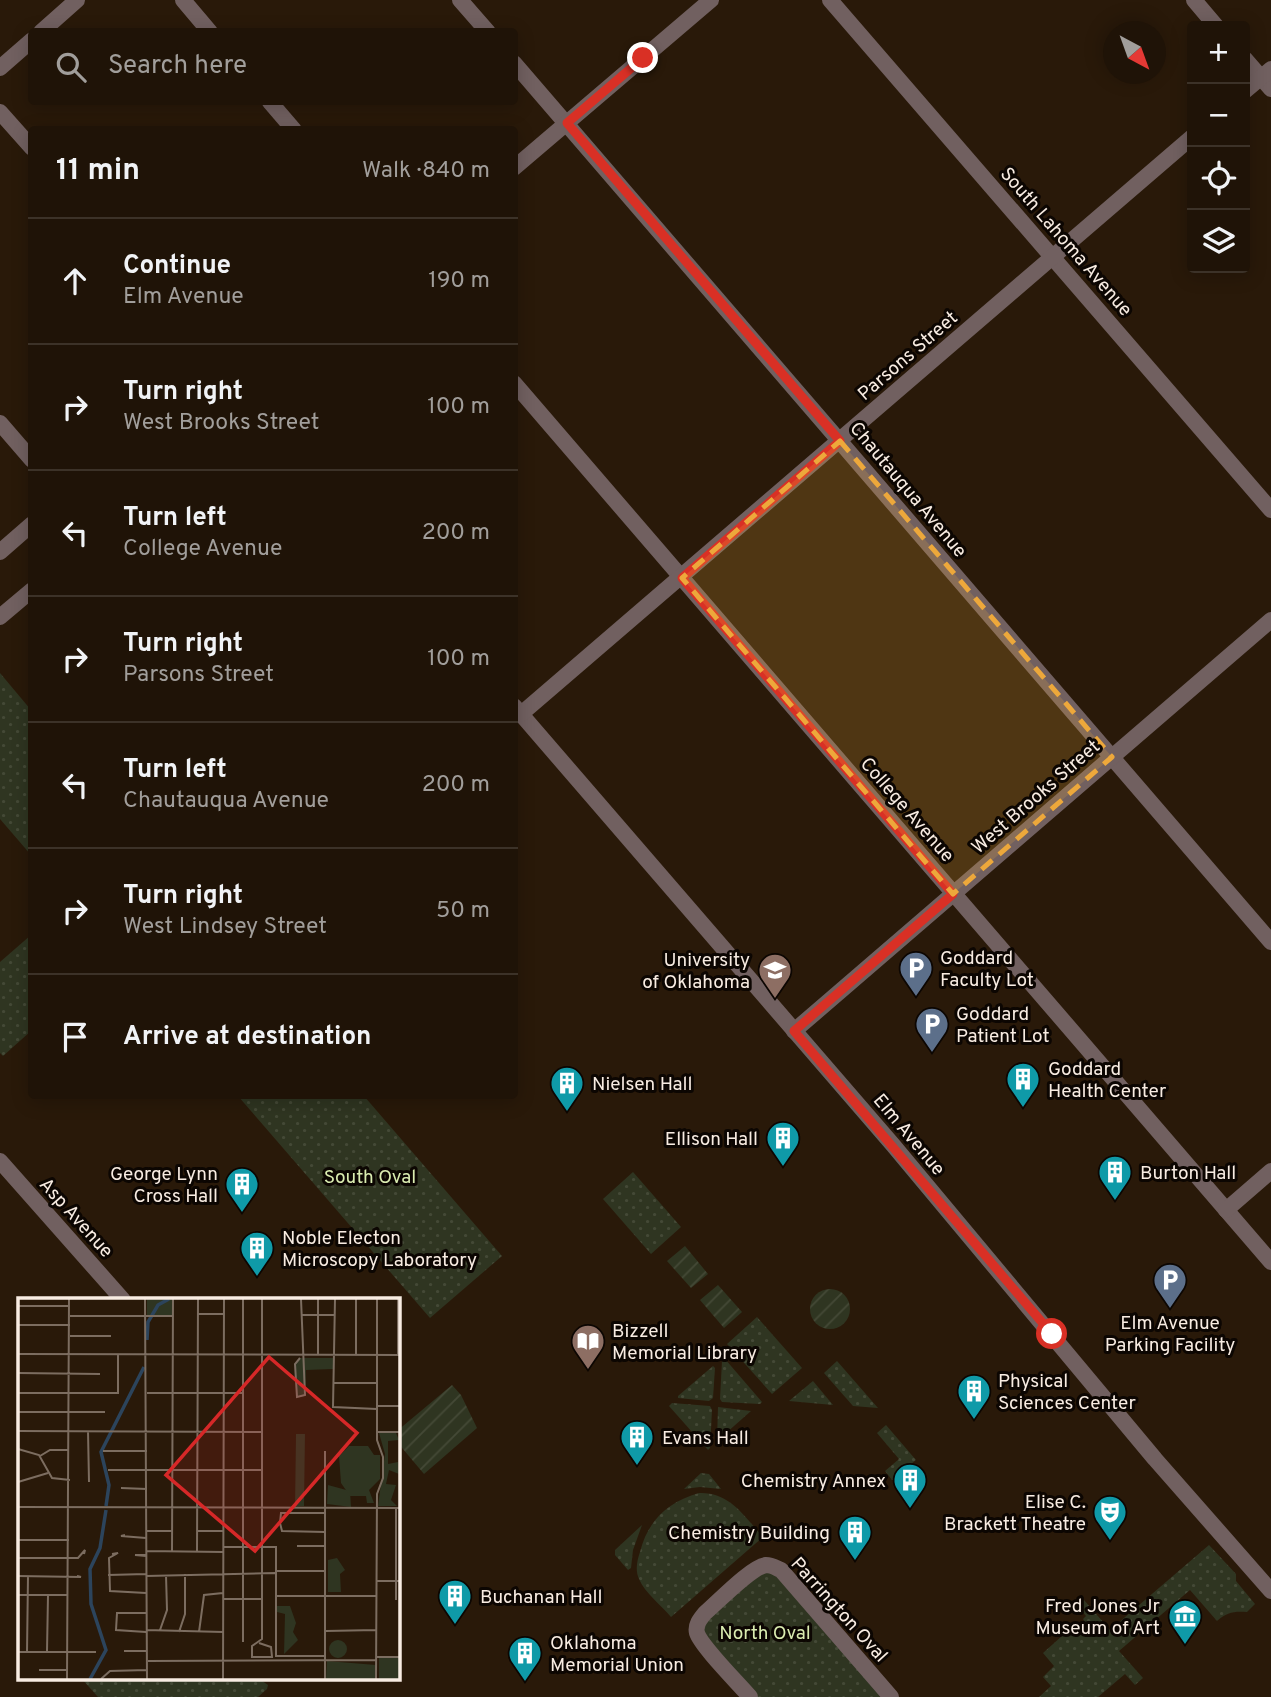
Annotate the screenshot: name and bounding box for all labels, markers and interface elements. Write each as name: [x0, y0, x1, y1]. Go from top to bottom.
north arrow: [1103, 21, 1166, 84]
map controls: [1187, 21, 1250, 273]
button: +: [1187, 21, 1250, 84]
search box: [28, 28, 518, 105]
route end: [627, 42, 658, 73]
icon: search: [52, 48, 90, 86]
text: Search here: [108, 50, 247, 83]
button: −: [1187, 84, 1250, 147]
button: locate: [1187, 147, 1250, 210]
text: 11 min: [56, 153, 140, 190]
text: Walk · 840 m: [362, 157, 490, 186]
street label: South Lahoma Avenue: [994, 163, 1137, 322]
button: layers: [1187, 210, 1250, 273]
text: Continue: [123, 250, 231, 283]
icon: ahead: [56, 262, 94, 300]
text: 190 m: [428, 267, 490, 296]
text: Elm Avenue: [123, 283, 244, 312]
street label: Parsons Street: [853, 307, 963, 406]
text: Turn right: [123, 376, 243, 409]
icon: right: [56, 388, 94, 426]
text: 100 m: [427, 393, 490, 422]
text: West Brooks Street: [123, 409, 319, 438]
street label: Chautauqua Avenue: [844, 417, 971, 563]
text: Turn left: [123, 502, 227, 535]
icon: left: [56, 514, 94, 552]
text: 200 m: [422, 519, 490, 548]
text: College Avenue: [123, 535, 282, 564]
text: Turn right: [123, 628, 243, 661]
icon: right: [56, 640, 94, 678]
text: 100 m: [427, 645, 490, 674]
text: Parsons Street: [123, 661, 274, 690]
street label: West Brooks Street: [967, 735, 1105, 860]
street label: College Avenue: [854, 753, 959, 868]
text: Turn left: [123, 754, 227, 787]
icon: left: [56, 766, 94, 804]
text: 200 m: [422, 771, 490, 800]
text: Chautauqua Avenue: [123, 787, 329, 816]
text: Turn right: [123, 880, 243, 913]
icon: right: [56, 892, 94, 930]
text: 50 m: [436, 897, 490, 926]
text: West Lindsey Street: [123, 913, 327, 942]
place label: Goddard Faculty Lot: [940, 947, 1034, 993]
place label: University of Oklahoma: [642, 949, 750, 995]
parking icon: Goddard Faculty Lot: [897, 949, 935, 998]
school or university icon: University of Oklahoma: [756, 951, 794, 1000]
place label: Goddard Patient Lot: [956, 1003, 1050, 1049]
parking icon: Goddard Patient Lot: [913, 1005, 951, 1054]
icon: arrive: [56, 1018, 94, 1056]
text: Arrive at destination: [123, 1021, 371, 1054]
place label: Goddard Health Center: [1048, 1058, 1167, 1104]
building icon: Goddard Health Center: [1004, 1060, 1042, 1109]
building icon: Nielsen Hall: [548, 1064, 586, 1113]
place label: Nielsen Hall: [592, 1073, 692, 1097]
street label: Elm Avenue: [867, 1089, 950, 1181]
building icon: Ellison Hall: [764, 1119, 802, 1168]
place label: Ellison Hall: [665, 1128, 758, 1152]
building icon: Burton Hall: [1096, 1153, 1134, 1202]
place label: Burton Hall: [1140, 1162, 1236, 1186]
place label: George Lynn Cross Hall: [110, 1163, 218, 1209]
building icon: George Lynn Cross Hall: [223, 1165, 261, 1214]
park label: South Oval: [324, 1166, 416, 1190]
street label: Asp Avenue: [33, 1173, 118, 1263]
place label: Noble Electon Microscopy Laboratory: [282, 1227, 477, 1273]
building icon: Noble Electon Microscopy Laboratory: [238, 1229, 276, 1278]
parking icon: Elm Avenue Parking Facility: [1151, 1261, 1189, 1310]
inset map: [18, 1298, 399, 1680]
place label: Elm Avenue Parking Facility: [1105, 1312, 1235, 1358]
route start: [1036, 1318, 1067, 1349]
place label: Bizzell Memorial Library: [612, 1320, 757, 1366]
library icon: Bizzell Memorial Library: [569, 1322, 607, 1371]
place label: Physical Sciences Center: [998, 1370, 1136, 1416]
building icon: Physical Sciences Center: [955, 1372, 993, 1421]
building icon: Evans Hall: [618, 1418, 656, 1467]
place label: Evans Hall: [662, 1427, 749, 1451]
building icon: Chemistry Annex: [891, 1461, 929, 1510]
place label: Chemistry Annex: [741, 1470, 886, 1494]
place label: Elise C. Brackett Theatre: [944, 1491, 1086, 1537]
theatre icon: Elise C. Brackett Theatre: [1091, 1493, 1129, 1542]
building icon: Chemistry Building: [836, 1513, 874, 1562]
place label: Chemistry Building: [668, 1522, 830, 1546]
street label: Parrington Oval: [785, 1553, 892, 1668]
building icon: Buchanan Hall: [436, 1577, 474, 1626]
place label: Buchanan Hall: [480, 1586, 602, 1610]
place label: Fred Jones Jr Museum of Art: [1035, 1595, 1161, 1641]
museum icon: Fred Jones Jr Museum of Art: [1166, 1597, 1204, 1646]
park label: North Oval: [719, 1622, 811, 1646]
place label: Oklahoma Memorial Union: [550, 1632, 684, 1678]
building icon: Oklahoma Memorial Union: [506, 1634, 544, 1683]

